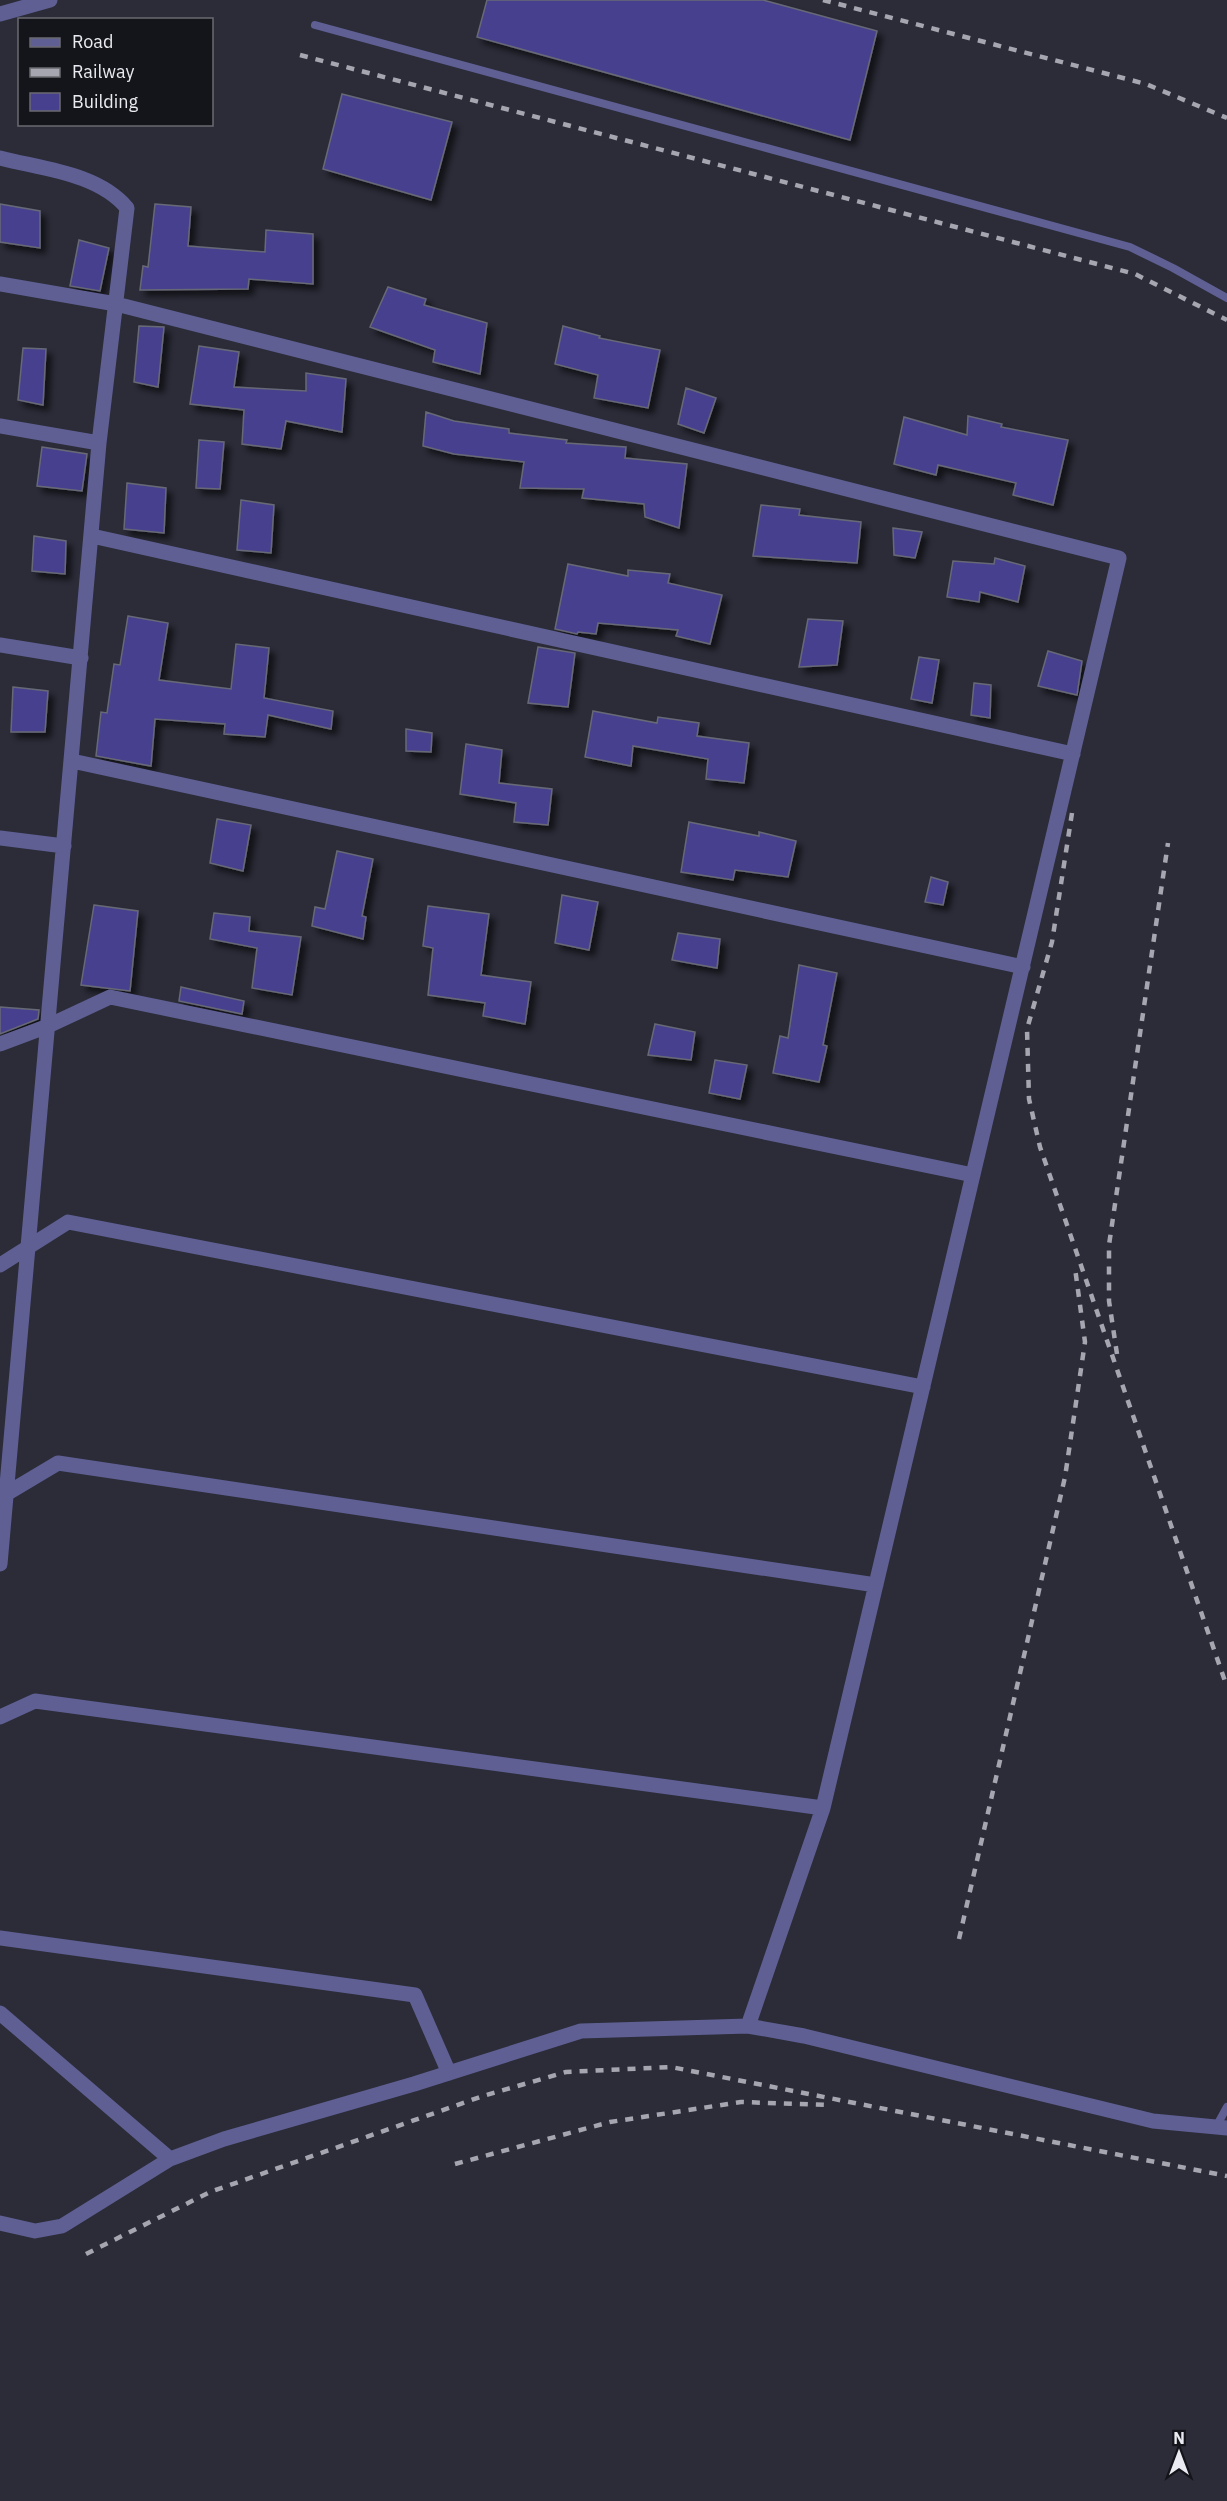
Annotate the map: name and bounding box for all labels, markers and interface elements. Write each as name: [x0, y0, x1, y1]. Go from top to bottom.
legend: [18, 18, 213, 126]
text: Road: [72, 30, 113, 53]
text: Railway: [72, 60, 134, 83]
text: Building: [72, 90, 139, 113]
north arrow: [1149, 2423, 1209, 2483]
text: N: [1173, 2428, 1185, 2448]

